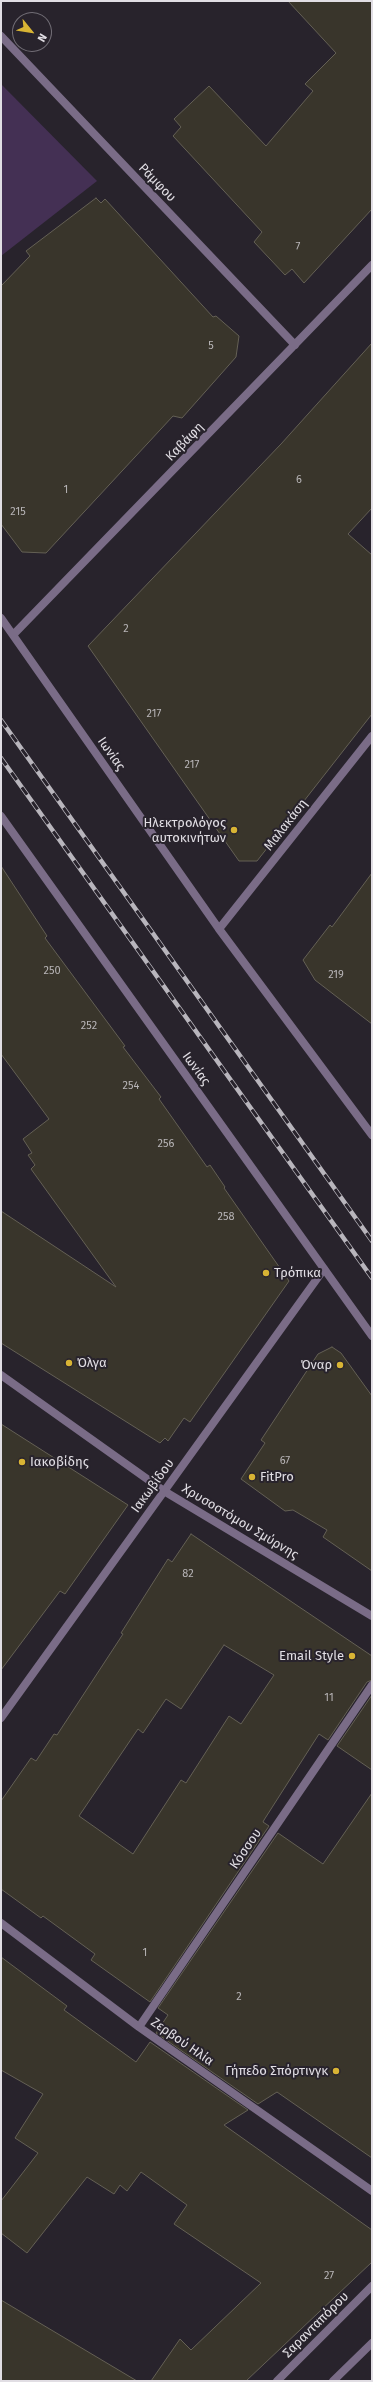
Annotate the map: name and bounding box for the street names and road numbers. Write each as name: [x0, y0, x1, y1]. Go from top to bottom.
street label: Ράμφου: [135, 161, 179, 205]
street label: Καβάφη: [163, 419, 207, 465]
street label: Ιωνίας: [94, 734, 128, 774]
street label: Μαλακάση: [261, 796, 311, 854]
street label: Ιωνίας: [179, 1049, 213, 1089]
street label: Ιακωβίδου: [128, 1456, 178, 1516]
street label: Χρυσοστόμου Σμύρνης: [179, 1481, 301, 1563]
street label: Κόσσου: [227, 1826, 265, 1872]
street label: Ζερβού Ηλία: [148, 2015, 216, 2069]
street label: Σαρανταπόρου: [280, 2289, 352, 2361]

